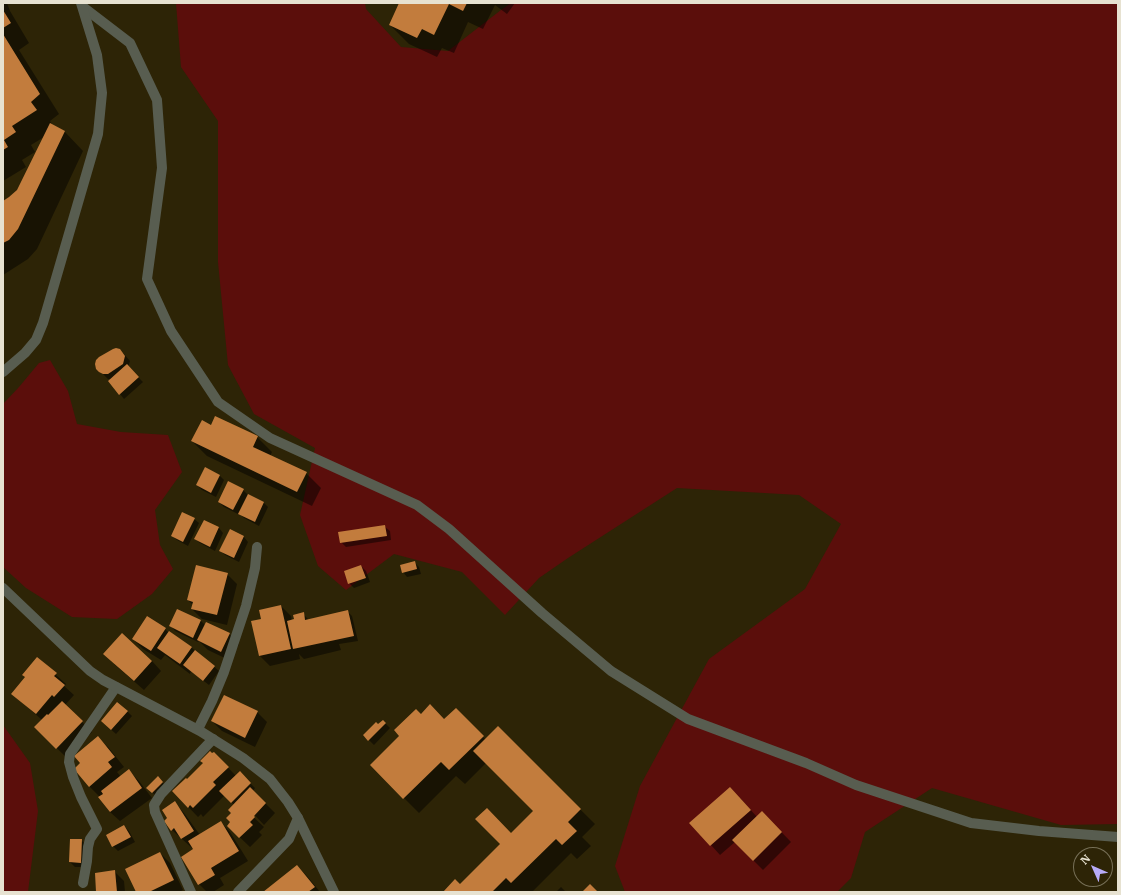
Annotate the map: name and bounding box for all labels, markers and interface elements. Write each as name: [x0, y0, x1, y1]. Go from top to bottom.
north arrow: [1073, 847, 1113, 887]
text: N: [1077, 851, 1093, 867]

